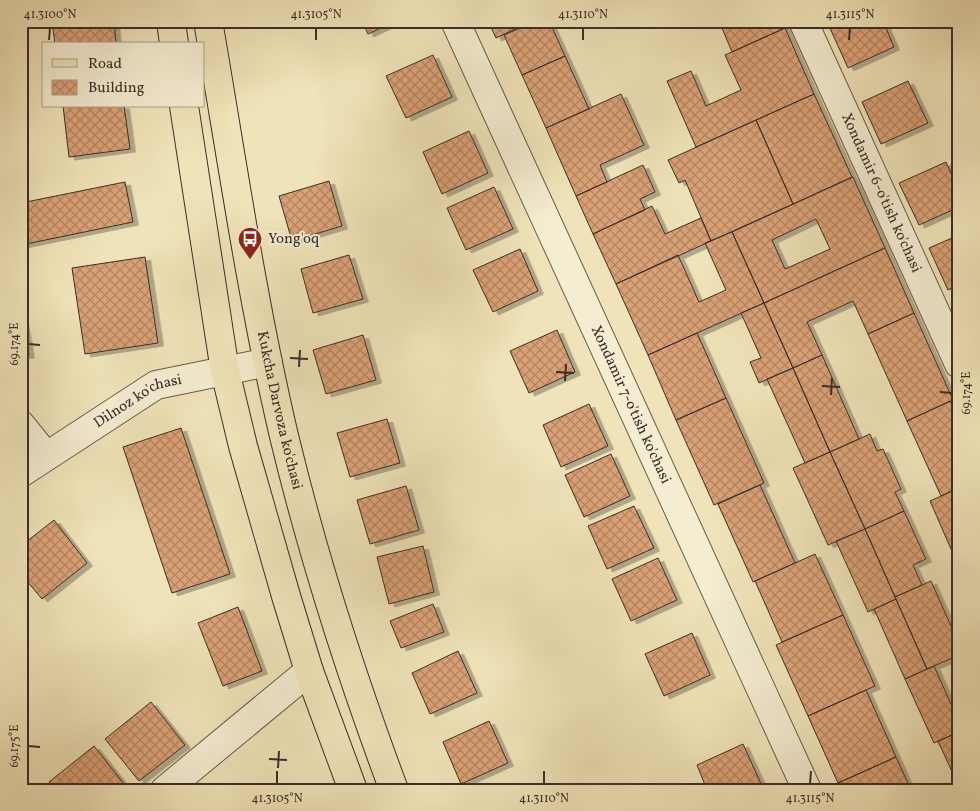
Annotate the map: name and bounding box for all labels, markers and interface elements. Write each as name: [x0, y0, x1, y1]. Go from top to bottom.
text: 41.3100°N: [24, 7, 76, 23]
text: 41.3105°N: [290, 7, 342, 23]
text: 41.3110°N: [558, 7, 608, 23]
text: 41.3115°N: [826, 7, 874, 23]
legend: [42, 42, 205, 108]
text: Road: [88, 54, 122, 75]
text: Building: [88, 78, 145, 99]
street label: Xondamir 6-o'tish ko'chasi: [836, 110, 927, 276]
bus stop icon: Yong'oq: [237, 226, 263, 260]
place label: Yong'oq: [268, 229, 320, 250]
street label: Xondamir 7-o'tish ko'chasi: [585, 322, 676, 487]
text: 69.174°E: [7, 323, 23, 365]
street label: Kukcha Darvoza ko'chasi: [251, 329, 308, 492]
street label: Dilnoz ko'chasi: [90, 369, 184, 433]
text: 69.174°E: [959, 372, 975, 414]
text: 69.175°E: [7, 724, 23, 768]
text: 41.3105°N: [251, 791, 303, 807]
text: 41.3110°N: [519, 791, 569, 807]
text: 41.3115°N: [786, 791, 834, 807]

